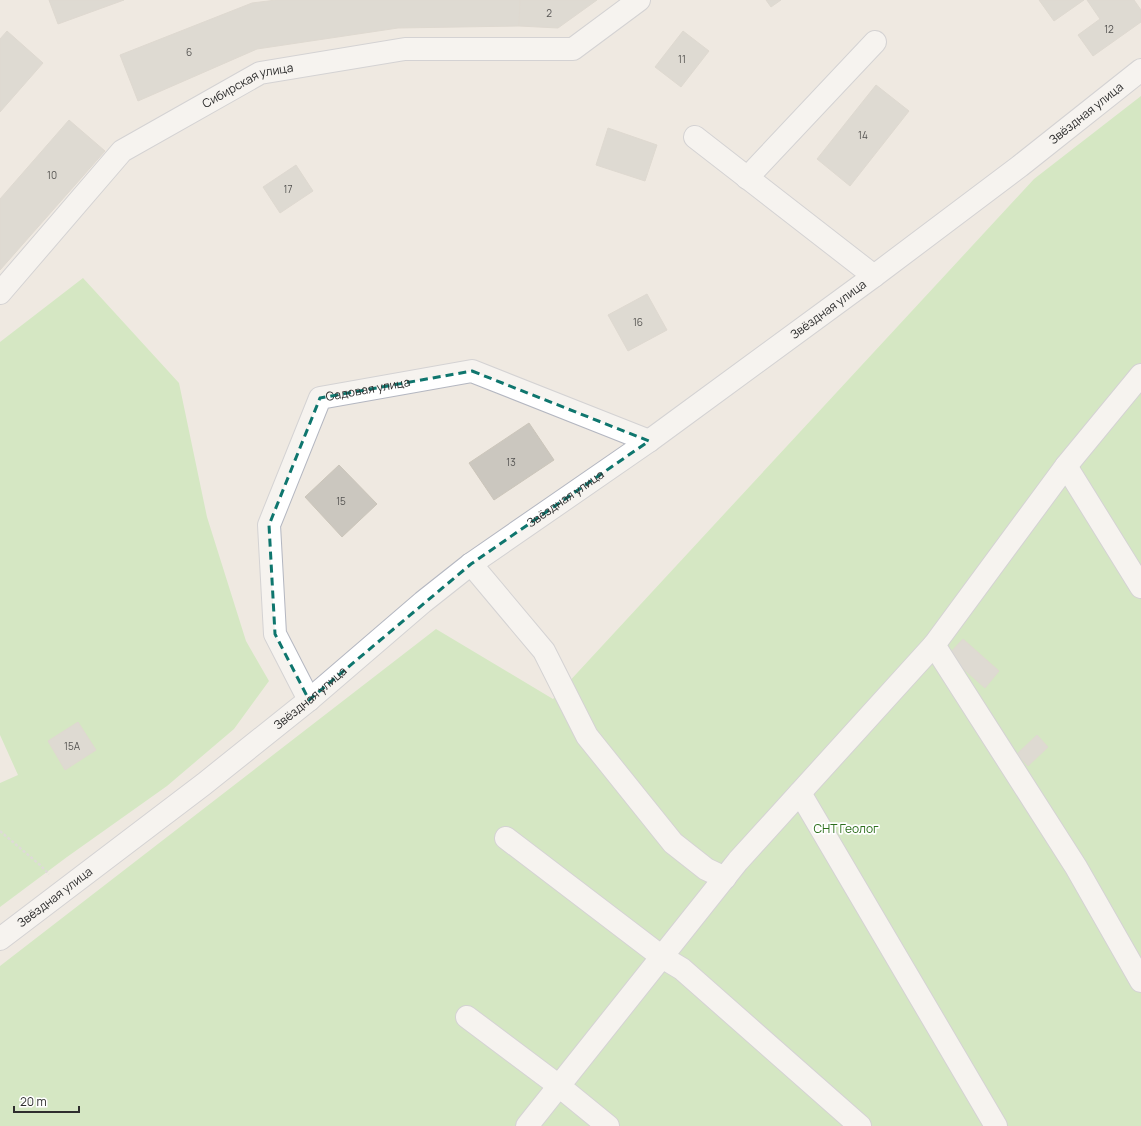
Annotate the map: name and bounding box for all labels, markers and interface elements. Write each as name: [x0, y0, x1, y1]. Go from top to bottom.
house number: 2: [546, 6, 552, 20]
house number: 12: [1104, 22, 1114, 36]
house number: 6: [186, 45, 192, 59]
house number: 11: [678, 52, 686, 66]
street label: Сибирская улица: [199, 59, 294, 112]
street label: Звёздная улица: [1045, 78, 1127, 148]
house number: 14: [858, 128, 868, 142]
house number: 10: [47, 168, 57, 182]
house number: 17: [284, 182, 292, 196]
street label: Звёздная улица: [787, 275, 870, 343]
house number: 16: [633, 315, 643, 329]
street label: Садовая улица: [324, 373, 412, 405]
house number: 13: [506, 455, 516, 469]
street label: Звёздная улица: [523, 466, 607, 531]
house number: 15: [336, 494, 346, 508]
street label: Звёздная улица: [270, 662, 350, 733]
house number: 15А: [64, 739, 81, 753]
park label: СНТ Геолог: [813, 820, 879, 837]
street label: Звёздная улица: [14, 863, 96, 931]
scale bar: [14, 1088, 79, 1114]
text: 20 m: [20, 1093, 47, 1110]

